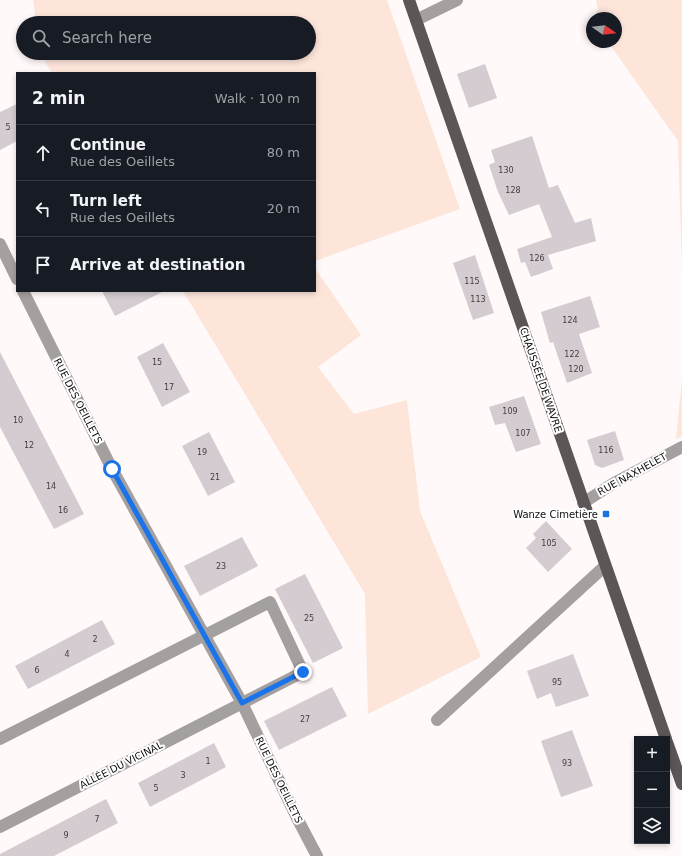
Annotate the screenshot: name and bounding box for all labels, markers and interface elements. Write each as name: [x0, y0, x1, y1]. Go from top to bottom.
north arrow: [586, 12, 622, 48]
search box: [16, 16, 316, 60]
icon: search: [30, 27, 52, 49]
text: Search here: [62, 29, 152, 47]
text: 2 min: [32, 88, 85, 108]
text: Walk · 100 m: [215, 91, 300, 106]
house number: 5: [5, 123, 11, 132]
text: Continue: [70, 136, 146, 154]
icon: ahead: [32, 142, 54, 164]
text: 80 m: [267, 145, 300, 160]
text: Rue des Oeillets: [70, 154, 175, 169]
house number: 130: [498, 166, 514, 175]
house number: 128: [505, 186, 521, 195]
text: Turn left: [70, 192, 142, 210]
icon: left: [32, 198, 54, 220]
text: 20 m: [267, 201, 300, 216]
text: Rue des Oeillets: [70, 210, 175, 225]
icon: arrive: [32, 254, 54, 276]
house number: 126: [529, 254, 545, 263]
text: Arrive at destination: [70, 256, 245, 274]
house number: 115: [464, 277, 480, 286]
house number: 113: [470, 295, 486, 304]
house number: 124: [562, 316, 578, 325]
street label: CHAUSSÉE DE WAVRE: [518, 326, 565, 434]
house number: 122: [564, 350, 580, 359]
street label: RUE DES OEILLETS: [52, 356, 104, 446]
house number: 15: [152, 358, 162, 367]
house number: 120: [568, 365, 584, 374]
house number: 17: [164, 383, 174, 392]
house number: 109: [502, 407, 518, 416]
house number: 10: [13, 416, 23, 425]
house number: 107: [515, 429, 531, 438]
house number: 12: [24, 441, 34, 450]
house number: 116: [598, 446, 614, 455]
house number: 19: [197, 448, 207, 457]
street label: RUE NAXHELET: [596, 450, 669, 497]
route start: [103, 460, 121, 478]
house number: 21: [210, 473, 220, 482]
house number: 14: [46, 482, 56, 491]
house number: 16: [58, 506, 68, 515]
place label: Wanze Cimetière: [513, 509, 598, 520]
marker: Wanze Cimetière: [601, 509, 611, 519]
house number: 105: [541, 539, 557, 548]
house number: 23: [216, 562, 226, 571]
house number: 25: [304, 614, 314, 623]
house number: 2: [92, 635, 98, 644]
house number: 4: [64, 650, 70, 659]
route end: [294, 663, 312, 681]
house number: 6: [34, 666, 40, 675]
house number: 95: [552, 678, 562, 687]
house number: 27: [300, 715, 310, 724]
street label: RUE DES OEILLETS: [253, 735, 305, 825]
map controls: [634, 736, 670, 844]
button: +: [634, 736, 670, 772]
street label: ALLÉE DU VICINAL: [77, 738, 165, 791]
house number: 1: [205, 757, 211, 766]
house number: 93: [562, 759, 572, 768]
house number: 3: [180, 771, 186, 780]
button: −: [634, 772, 670, 808]
house number: 5: [153, 784, 159, 793]
button: layers: [634, 808, 670, 844]
house number: 7: [94, 815, 100, 824]
house number: 9: [63, 831, 69, 840]

